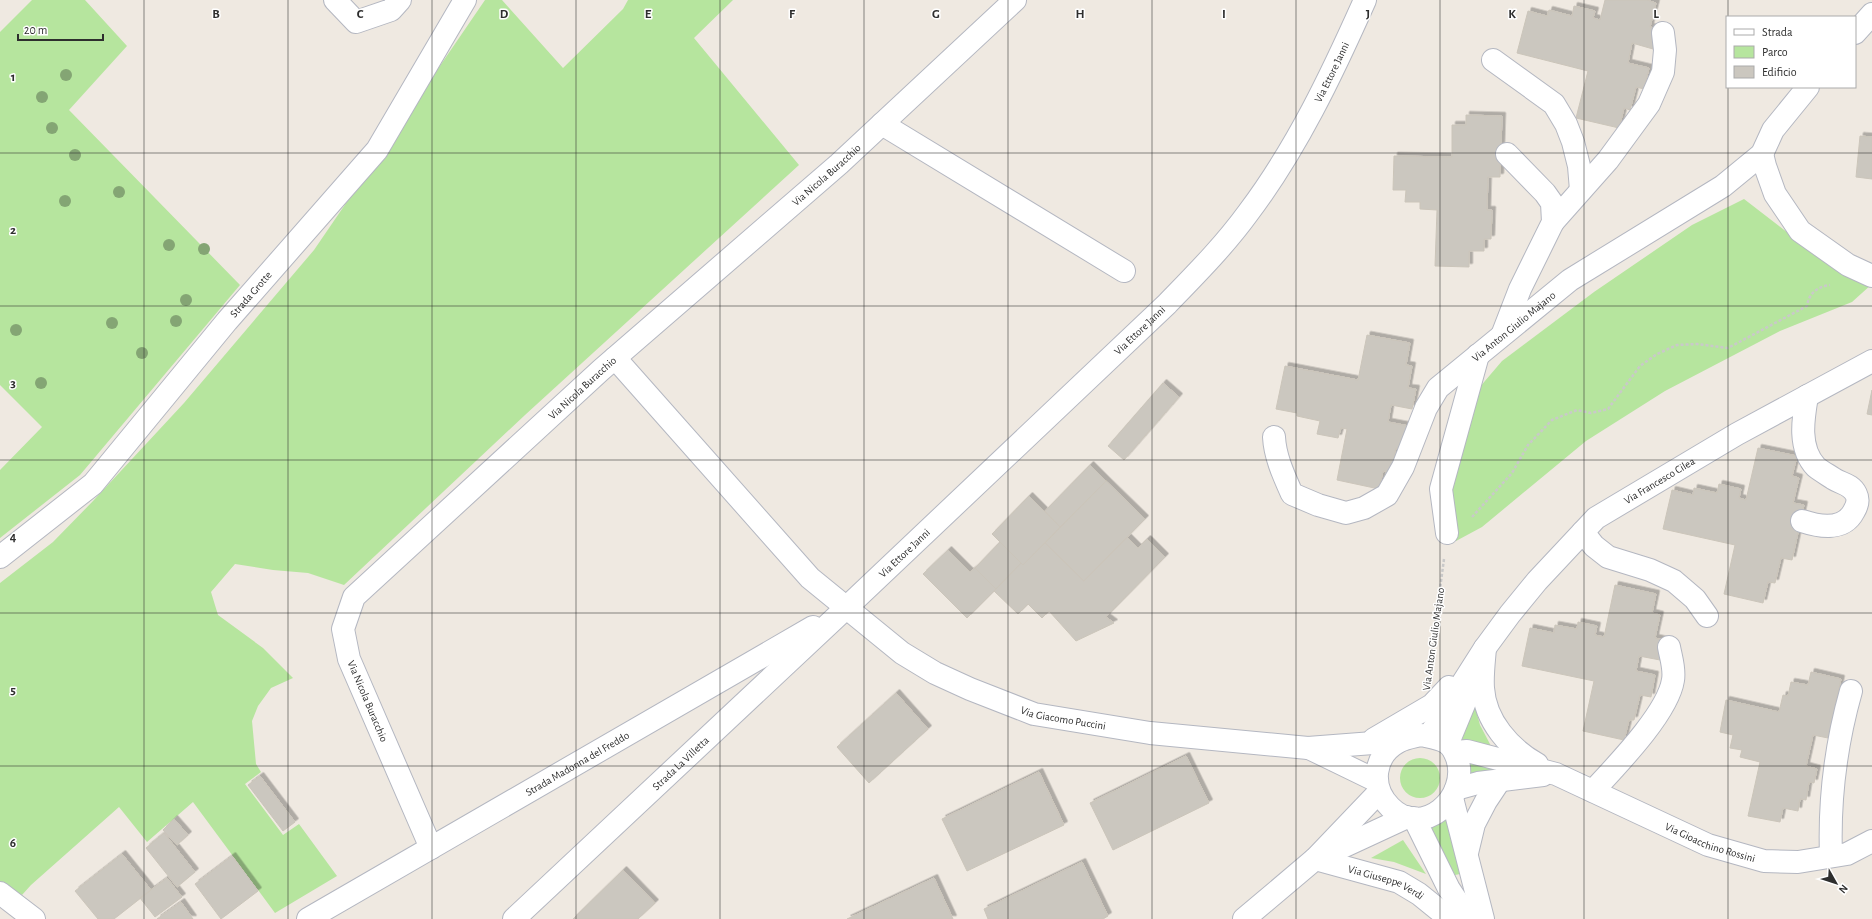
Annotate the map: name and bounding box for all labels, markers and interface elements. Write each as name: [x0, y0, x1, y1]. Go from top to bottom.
text: B: [212, 8, 220, 21]
text: C: [357, 8, 364, 21]
text: D: [500, 8, 509, 21]
text: E: [645, 8, 652, 21]
text: F: [789, 8, 796, 21]
text: G: [932, 8, 940, 21]
text: H: [1075, 8, 1085, 21]
text: I: [1222, 8, 1226, 21]
text: J: [1366, 8, 1370, 21]
text: K: [1508, 8, 1516, 21]
text: L: [1653, 8, 1659, 21]
scale bar: [18, 16, 103, 42]
legend: [1726, 16, 1856, 88]
text: 20 m: [24, 24, 47, 36]
text: Strada: [1762, 26, 1793, 38]
street label: Via Ettore Janni: [1312, 40, 1351, 104]
text: Parco: [1762, 46, 1788, 58]
text: Edificio: [1762, 66, 1797, 78]
text: 1: [11, 71, 15, 84]
street label: Via Nicola Buracchio: [790, 142, 863, 208]
text: 2: [10, 224, 16, 237]
street label: Strada Grotte: [228, 269, 274, 320]
street label: Via Anton Giulio Majano: [1470, 289, 1558, 364]
street label: Via Ettore Janni: [1112, 304, 1167, 357]
street label: Via Nicola Buracchio: [546, 355, 618, 422]
text: 3: [10, 377, 16, 390]
street label: Via Francesco Cilea: [1622, 455, 1697, 506]
street label: Via Ettore Janni: [877, 527, 932, 580]
text: 4: [10, 531, 17, 544]
street label: Via Anton Giulio Majano: [1421, 587, 1446, 691]
street label: Via Nicola Buracchio: [345, 659, 390, 744]
text: 5: [10, 684, 16, 697]
street label: Via Giacomo Puccini: [1019, 704, 1107, 732]
street label: Strada Madonna del Freddo: [524, 729, 631, 798]
street label: Strada La Villetta: [650, 735, 711, 792]
street label: Via Gioacchino Rossini: [1663, 821, 1757, 864]
text: 6: [10, 837, 16, 850]
street label: Via Giuseppe Verdi: [1347, 863, 1426, 902]
north arrow: [1816, 863, 1856, 903]
text: N: [1837, 883, 1850, 895]

